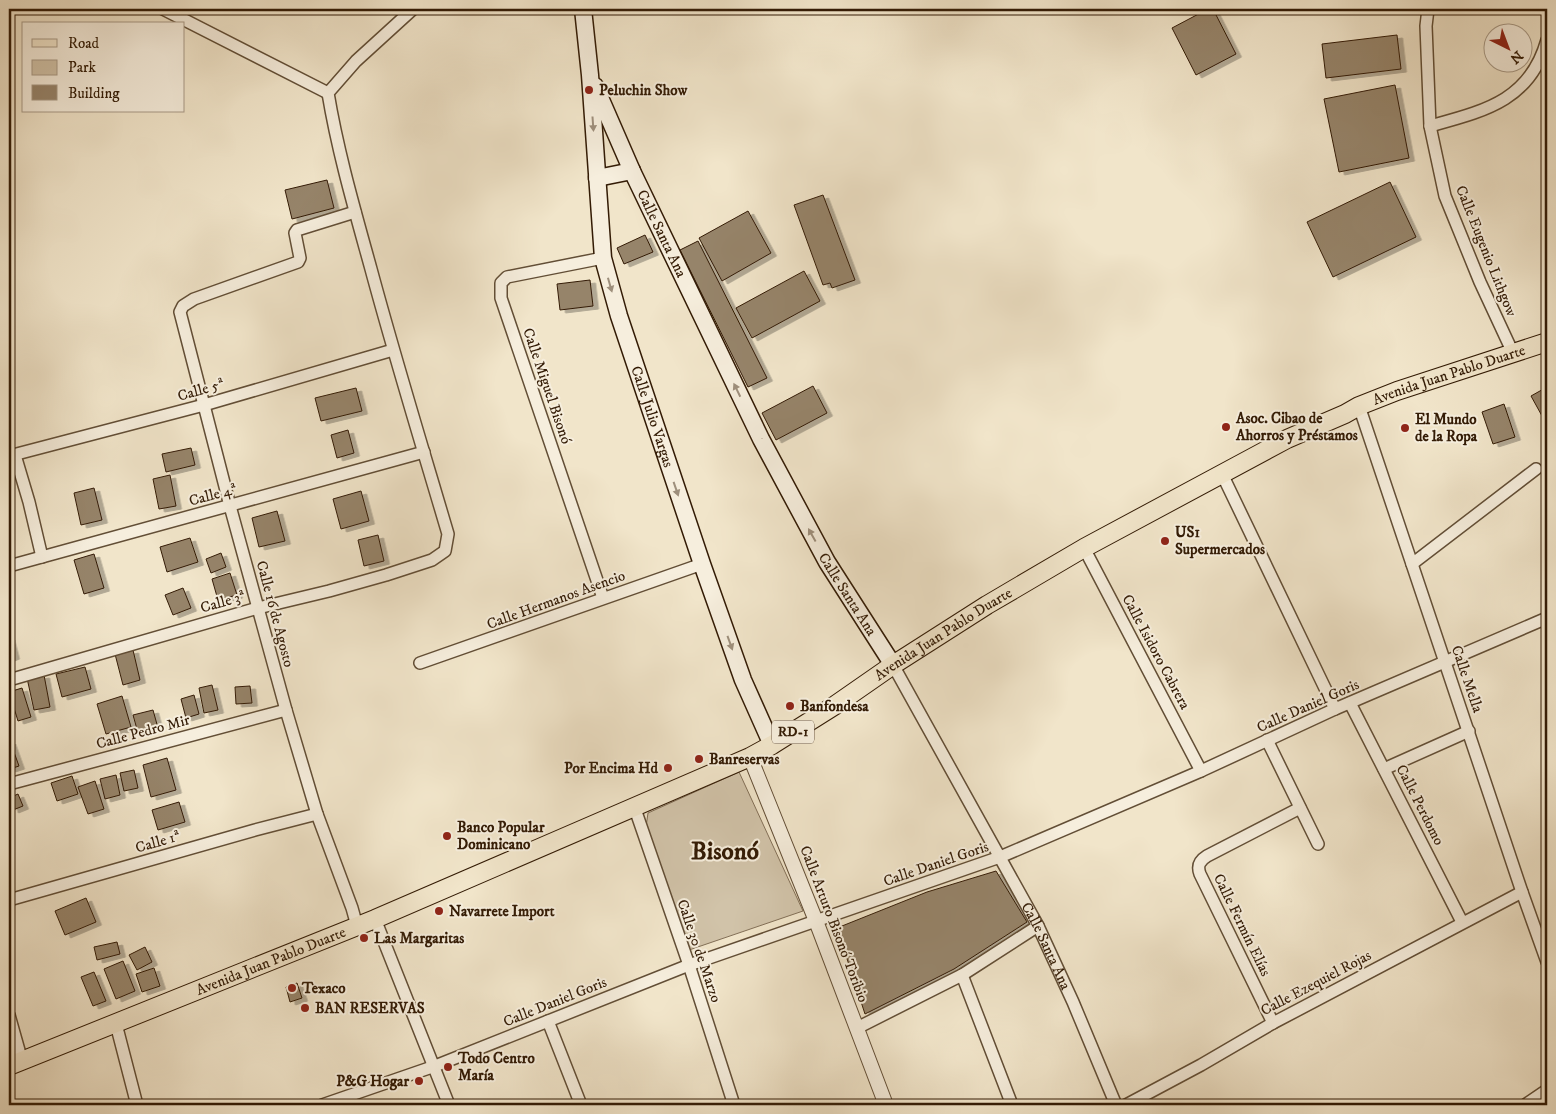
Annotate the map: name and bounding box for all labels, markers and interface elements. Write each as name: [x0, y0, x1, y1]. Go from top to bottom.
legend: [22, 22, 185, 112]
north arrow: [1484, 22, 1534, 72]
text: Road: [68, 34, 100, 53]
text: N: [1505, 46, 1526, 68]
text: Park: [68, 58, 97, 77]
place label: Peluchin Show: [599, 81, 688, 100]
text: Building: [68, 84, 120, 103]
marker: Peluchin Show: [583, 84, 595, 96]
one-way arrow: [590, 116, 598, 132]
street label: Calle Eugenio Lithgow: [1451, 183, 1521, 320]
street label: Calle Santa Ana: [633, 187, 691, 281]
one-way arrow: [607, 277, 615, 292]
street label: Calle Miguel Bisonó: [518, 325, 576, 447]
street label: Avenida Juan Pablo Duarte: [1370, 340, 1528, 409]
street label: Calle Julio Vargas: [627, 363, 678, 470]
street label: Calle 5ª: [175, 374, 227, 406]
one-way arrow: [733, 383, 741, 397]
place label: Asoc. Cibao de Ahorros y Préstamos: [1235, 409, 1358, 445]
place label: El Mundo de la Ropa: [1415, 410, 1478, 446]
marker: Asoc. Cibao de Ahorros y Préstamos: [1220, 421, 1232, 433]
marker: El Mundo de la Ropa: [1399, 422, 1411, 434]
street label: Calle 4ª: [187, 479, 239, 511]
one-way arrow: [673, 482, 680, 497]
place label: US1 Supermercados: [1175, 523, 1265, 559]
one-way arrow: [807, 528, 816, 541]
marker: US1 Supermercados: [1159, 535, 1171, 547]
street label: Calle Santa Ana: [814, 549, 882, 640]
street label: Calle 16 de Agosto: [252, 559, 298, 669]
street label: Calle Hermanos Asencio: [484, 566, 628, 634]
street label: Avenida Juan Pablo Duarte: [870, 583, 1015, 685]
street label: Calle 3ª: [198, 586, 248, 617]
street label: Calle Isidoro Cabrera: [1118, 591, 1195, 713]
one-way arrow: [726, 636, 734, 651]
street label: Calle Mella: [1447, 643, 1488, 716]
street label: Calle Daniel Goris: [1254, 675, 1362, 737]
place label: Banfondesa: [800, 697, 869, 716]
marker: Banfondesa: [784, 700, 796, 712]
street label: Calle Pedro Mir: [94, 710, 192, 754]
road number: RD-1: [772, 720, 814, 744]
place label: Banreservas: [709, 750, 780, 769]
marker: Banreservas: [693, 753, 705, 765]
place label: Por Encima Hd: [564, 759, 659, 778]
street label: Calle Perdomo: [1391, 761, 1449, 849]
marker: Por Encima Hd: [662, 762, 674, 774]
place label: Banco Popular Dominicano: [457, 818, 545, 854]
street label: Calle 1ª: [133, 826, 183, 857]
marker: Banco Popular Dominicano: [441, 830, 453, 842]
district label: Bisonó: [691, 836, 759, 867]
street label: Calle Daniel Goris: [881, 837, 991, 891]
street label: Calle Arturo Bisonó Toribio: [795, 843, 873, 1005]
street label: Calle Fermín Elías: [1209, 871, 1275, 979]
street label: Calle 30 de Marzo: [672, 897, 726, 1005]
street label: Calle Santa Ana: [1017, 899, 1076, 993]
place label: Navarrete Import: [449, 902, 555, 921]
marker: Navarrete Import: [433, 905, 445, 917]
street label: Avenida Juan Pablo Duarte: [193, 922, 348, 999]
place label: Las Margaritas: [374, 929, 464, 948]
marker: Las Margaritas: [358, 932, 370, 944]
street label: Calle Ezequiel Rojas: [1257, 946, 1375, 1020]
street label: Calle Daniel Goris: [500, 973, 610, 1031]
place label: Texaco: [301, 979, 346, 998]
marker: Texaco: [286, 982, 298, 994]
place label: BAN RESERVAS: [315, 999, 425, 1018]
marker: BAN RESERVAS: [299, 1002, 311, 1014]
place label: Todo Centro María: [457, 1049, 535, 1085]
marker: Todo Centro María: [442, 1061, 454, 1073]
place label: P&G Hogar: [336, 1072, 409, 1091]
marker: P&G Hogar: [413, 1075, 425, 1087]

